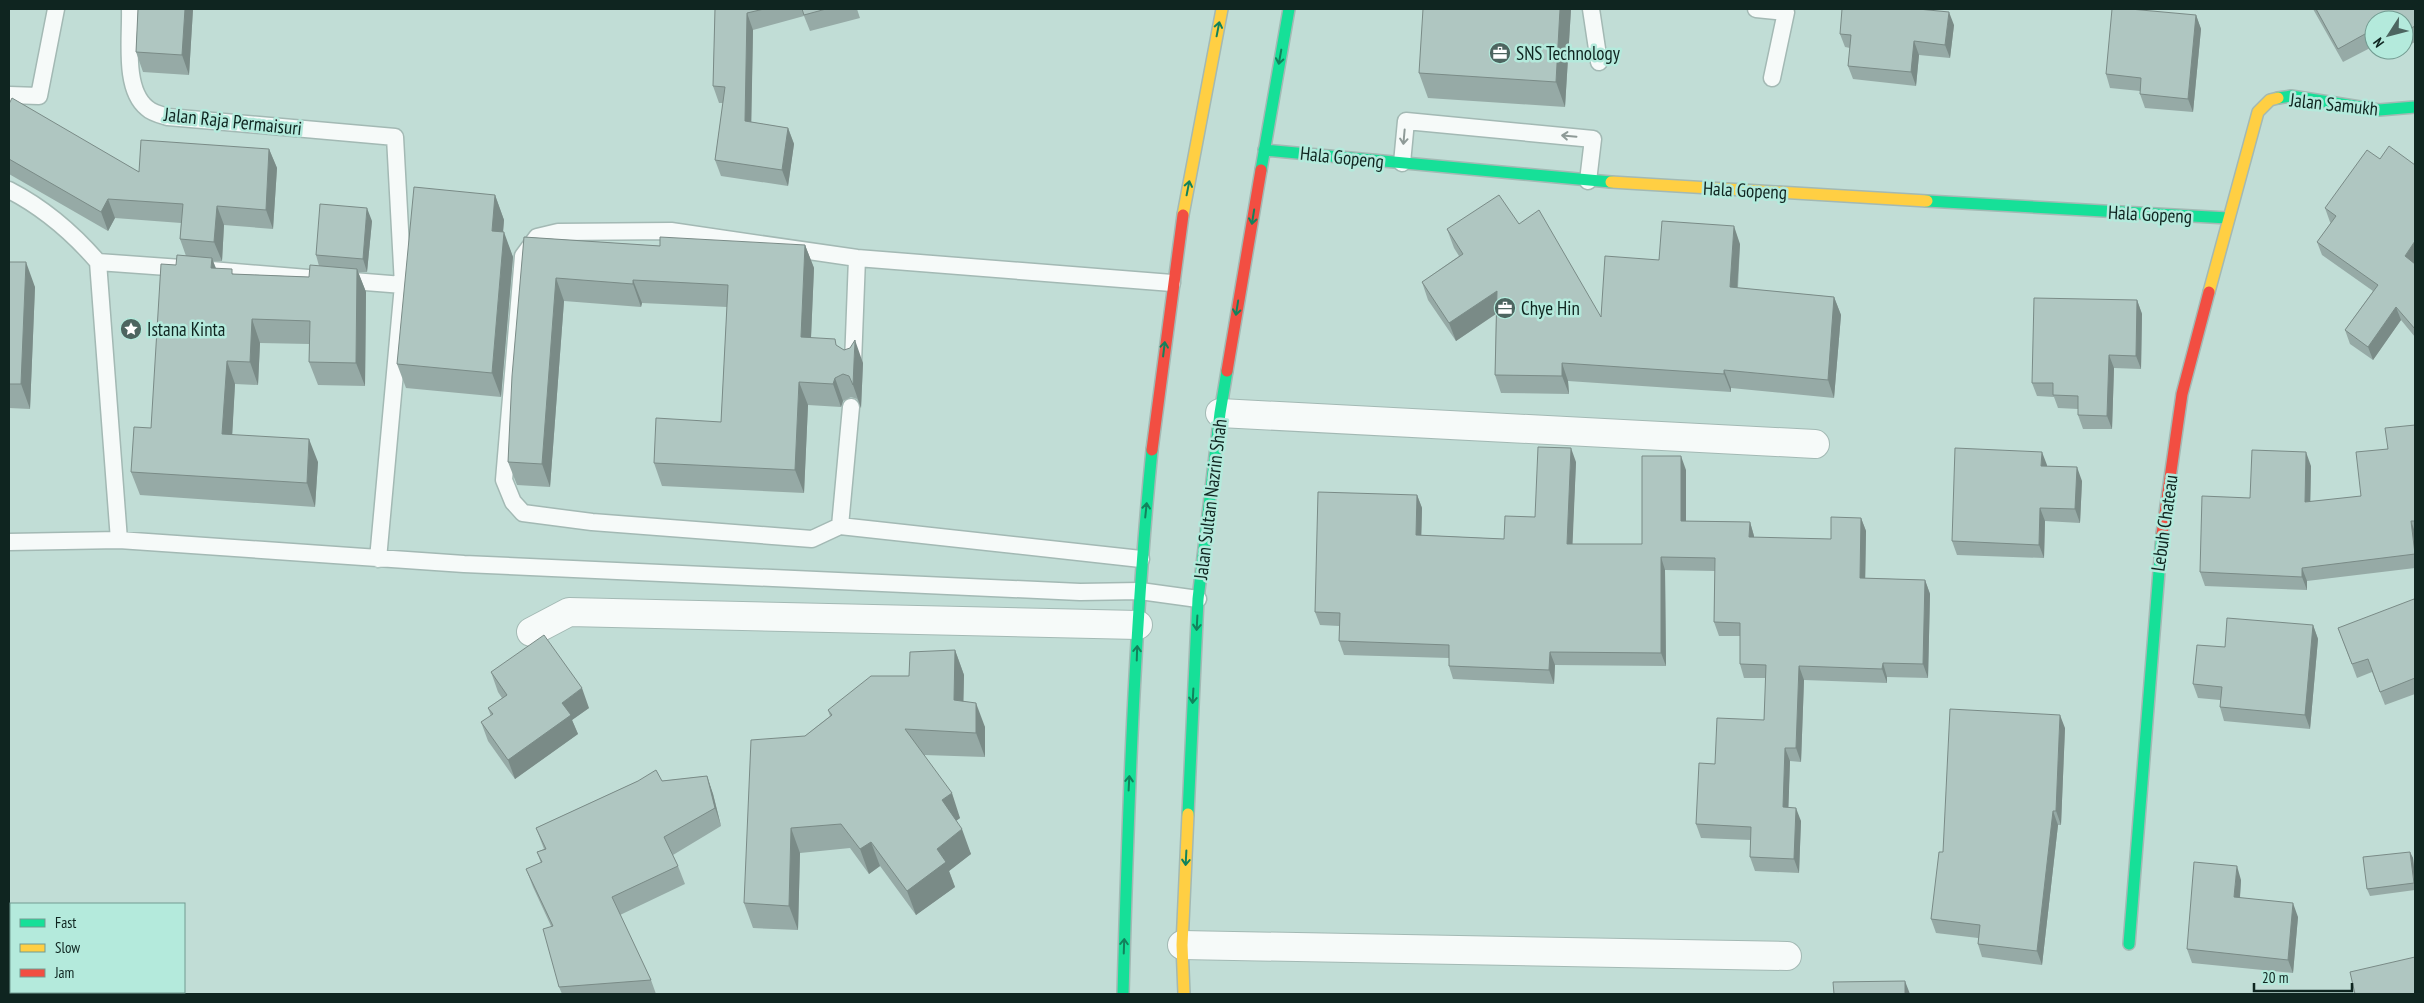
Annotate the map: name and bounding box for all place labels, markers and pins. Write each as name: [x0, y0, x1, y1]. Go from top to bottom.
office icon: SNS Technology: [1488, 41, 1512, 65]
place label: SNS Technology: [1516, 41, 1621, 65]
office icon: Chye Hin: [1493, 296, 1517, 320]
place label: Chye Hin: [1521, 296, 1580, 320]
place icon: Istana Kinta: [119, 317, 143, 341]
place label: Istana Kinta: [147, 317, 225, 341]

